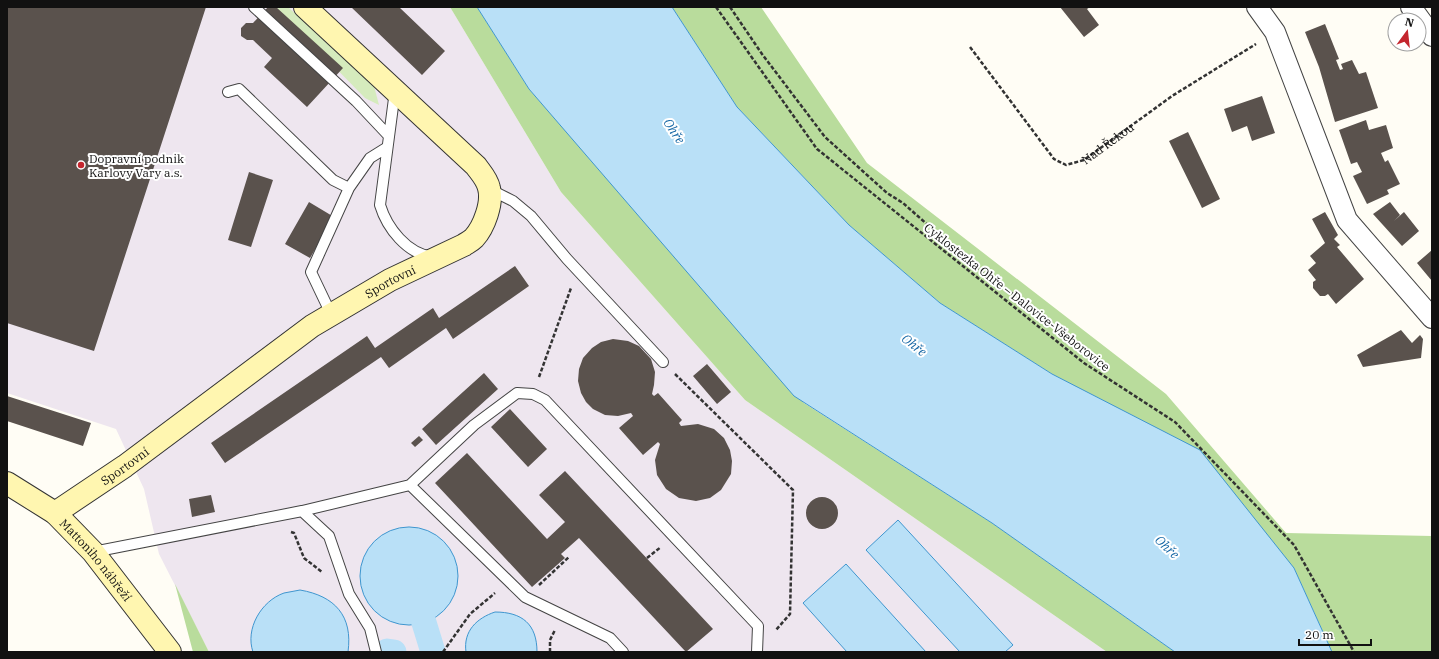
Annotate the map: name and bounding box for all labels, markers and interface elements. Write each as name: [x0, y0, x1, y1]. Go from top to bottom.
north arrow: [1387, 12, 1427, 52]
text: N: [1404, 14, 1416, 30]
water label: Ohře: [659, 115, 689, 147]
street label: Nad Řekou: [1078, 119, 1137, 167]
place label: Dopravní podnik Karlovy Vary a.s.: [89, 151, 184, 180]
marker: Dopravní podnik Karlovy Vary a.s.: [76, 160, 86, 170]
street label: Cyklostezka Ohře – Dalovice-Všeborovice: [921, 220, 1113, 374]
street label: Sportovní: [362, 261, 418, 301]
water label: Ohře: [898, 330, 930, 360]
street label: Sportovní: [98, 443, 152, 488]
street label: Mattoniho nábřeží: [57, 515, 135, 604]
water label: Ohře: [1151, 531, 1183, 563]
scale bar: [1299, 621, 1371, 647]
text: 20 m: [1305, 627, 1334, 642]

